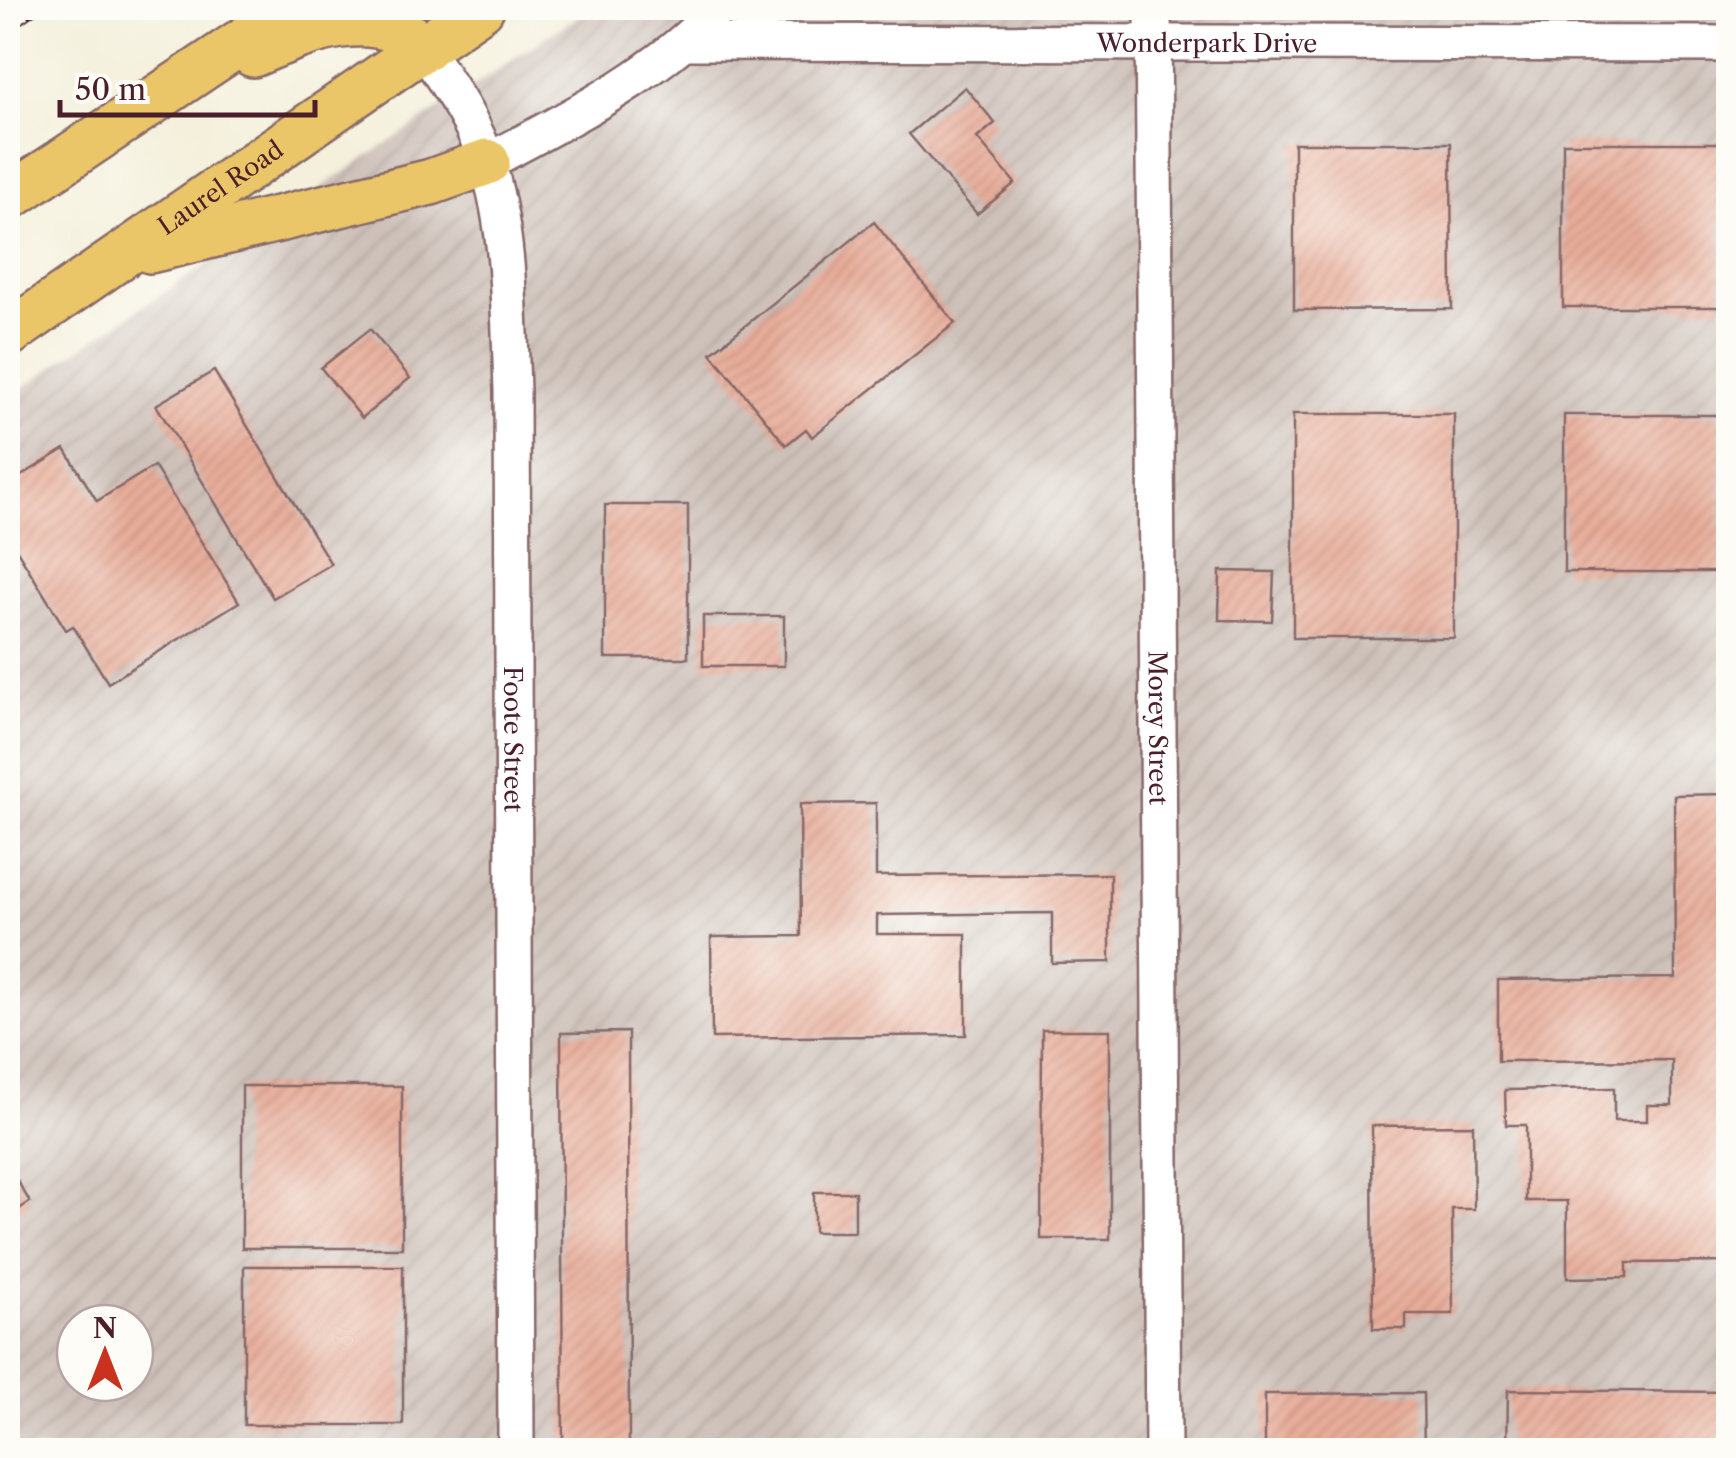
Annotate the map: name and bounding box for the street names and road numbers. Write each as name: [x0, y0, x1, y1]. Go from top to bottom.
street label: Wonderpark Drive: [1096, 27, 1317, 59]
street label: Laurel Road: [152, 134, 289, 242]
street label: Morey Street: [1142, 651, 1174, 805]
street label: Foote Street: [498, 666, 529, 813]

